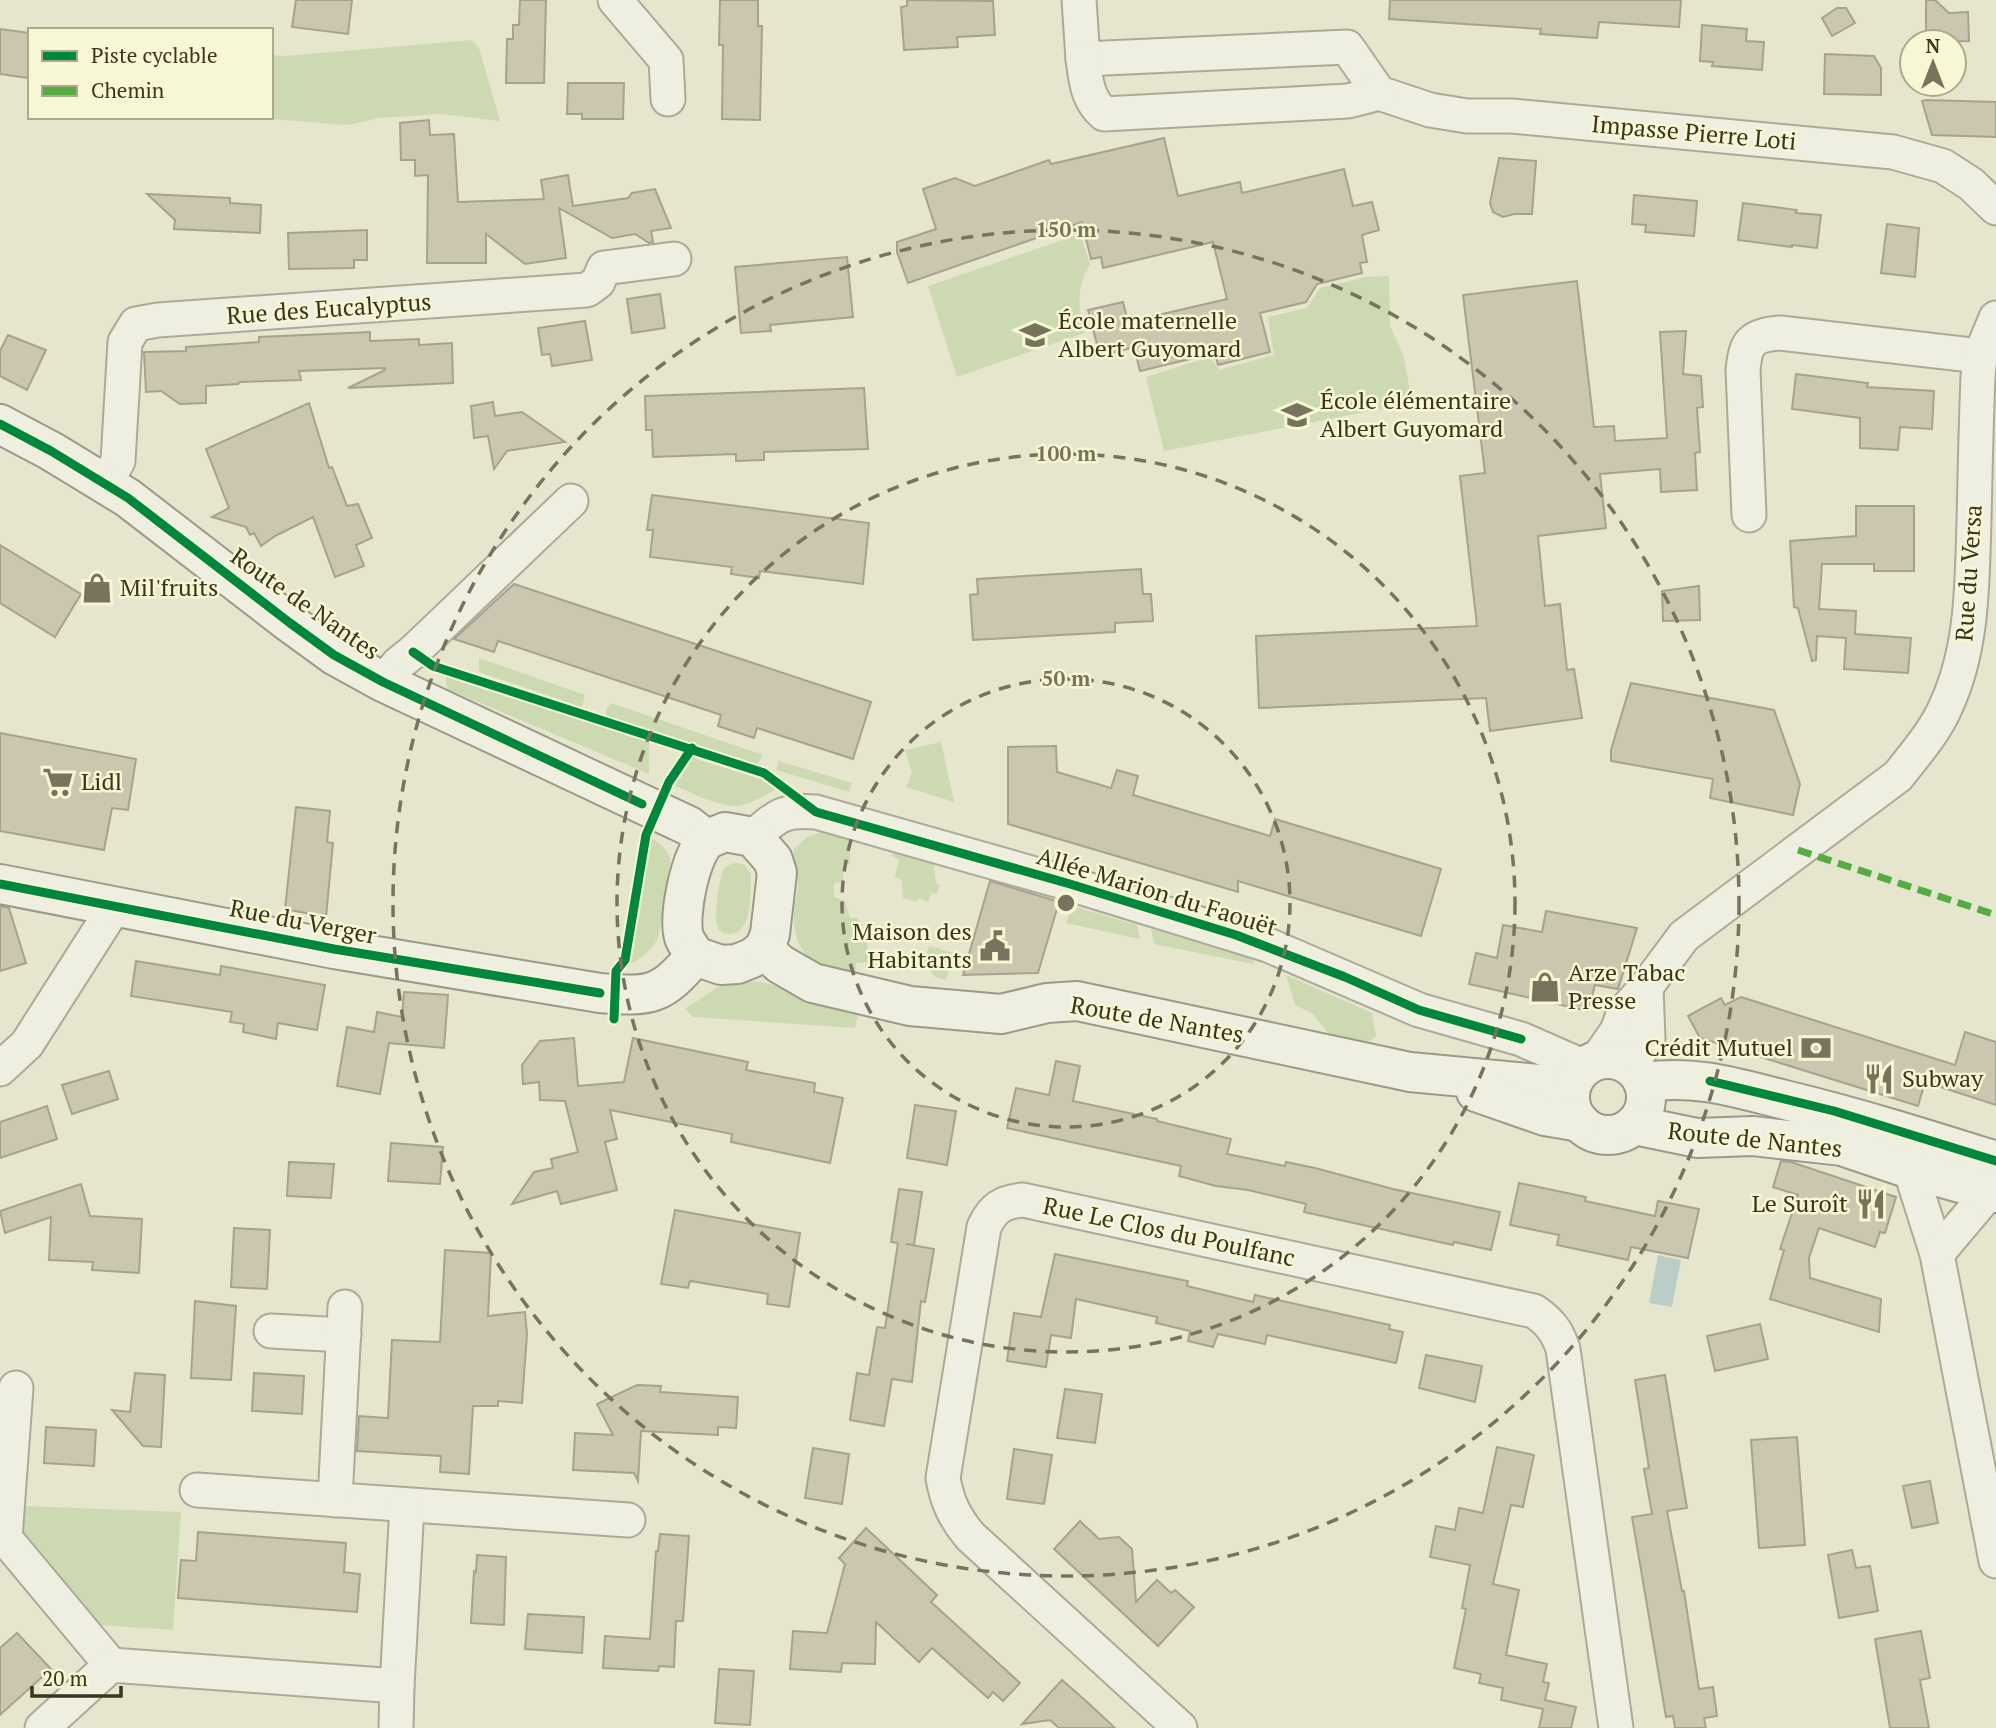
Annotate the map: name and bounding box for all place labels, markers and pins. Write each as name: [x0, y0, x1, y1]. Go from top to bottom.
place label: École maternelle Albert Guyomard: [1058, 304, 1241, 364]
school or university icon: École maternelle Albert Guyomard: [1018, 318, 1052, 352]
place label: École élémentaire Albert Guyomard: [1320, 384, 1511, 444]
school or university icon: École élémentaire Albert Guyomard: [1280, 398, 1314, 432]
shop icon: Mil'fruits: [80, 571, 114, 605]
place label: Mil'fruits: [120, 571, 218, 603]
supermarket icon: Lidl: [41, 765, 75, 799]
place label: Lidl: [81, 765, 122, 797]
centre of rings: [1054, 891, 1078, 915]
place label: Maison des Habitants: [852, 915, 972, 975]
public building icon: Maison des Habitants: [978, 929, 1012, 963]
place label: Arze Tabac Presse: [1568, 956, 1686, 1016]
shop icon: Arze Tabac Presse: [1528, 970, 1562, 1004]
place label: Crédit Mutuel: [1644, 1031, 1793, 1063]
bank icon: Crédit Mutuel: [1799, 1031, 1833, 1065]
restaurant icon: Subway: [1862, 1062, 1896, 1096]
place label: Subway: [1902, 1062, 1984, 1094]
place label: Le Suroît: [1752, 1187, 1848, 1219]
restaurant icon: Le Suroît: [1854, 1187, 1888, 1221]

